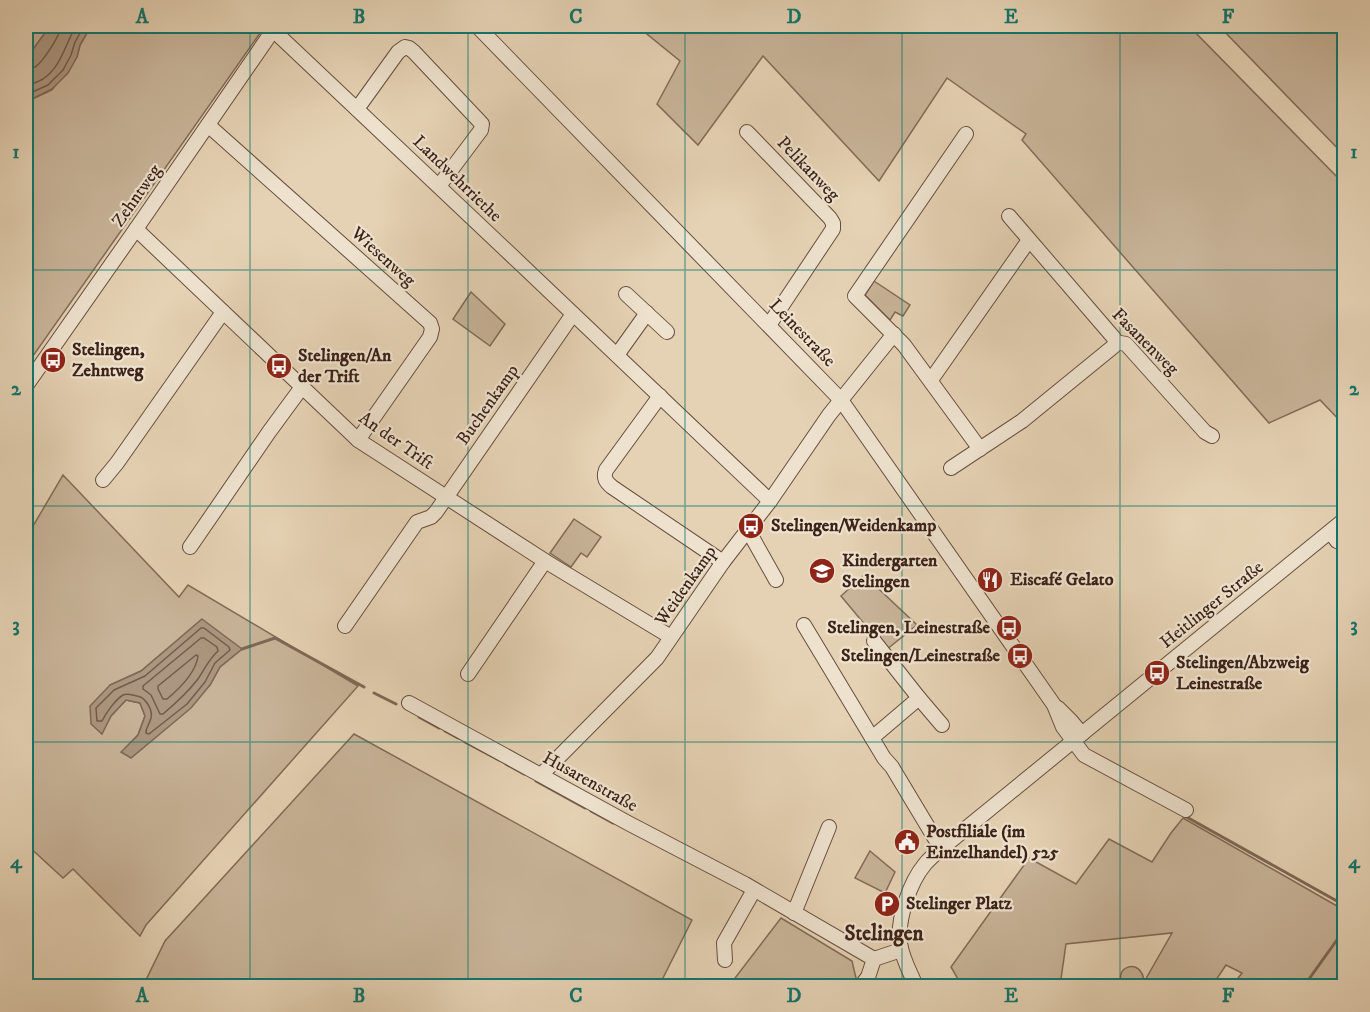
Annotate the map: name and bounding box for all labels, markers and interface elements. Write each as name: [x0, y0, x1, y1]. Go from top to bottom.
text: A: [135, 5, 150, 30]
text: B: [353, 5, 365, 30]
text: C: [569, 5, 583, 30]
text: D: [787, 5, 802, 30]
text: E: [1004, 5, 1018, 30]
text: F: [1222, 5, 1235, 30]
street label: Landwehrriethe: [408, 131, 506, 227]
street label: Pelikanweg: [772, 132, 844, 206]
text: 1: [12, 140, 20, 165]
text: 1: [1350, 140, 1358, 165]
street label: Zehntweg: [108, 160, 167, 231]
street label: Wiesenweg: [346, 222, 420, 292]
street label: Leinestraße: [764, 294, 840, 372]
street label: Fasanenweg: [1107, 304, 1183, 380]
place label: Stelingen, Zehntweg: [72, 339, 145, 382]
bus stop icon: Stelingen, Zehntweg: [38, 345, 68, 375]
place label: Stelingen/An der Trift: [298, 345, 392, 388]
bus stop icon: Stelingen/An der Trift: [264, 351, 294, 381]
street label: Buchenkamp: [452, 361, 524, 449]
text: 2: [11, 377, 22, 402]
text: 2: [1349, 377, 1360, 402]
street label: An der Trift: [354, 407, 438, 475]
bus stop icon: Stelingen/Weidenkamp: [736, 511, 766, 541]
place label: Stelingen/Weidenkamp: [771, 515, 936, 537]
street label: Weidenkamp: [650, 542, 722, 631]
place label: Kindergarten Stelingen: [842, 550, 938, 593]
school or university icon: Kindergarten Stelingen: [807, 556, 837, 586]
street label: Heitlinger Straße: [1156, 557, 1268, 653]
restaurant icon: Eiscafé Gelato: [975, 565, 1005, 595]
place label: Eiscafé Gelato: [1010, 569, 1114, 591]
text: 3: [12, 613, 20, 638]
bus stop icon: Stelingen, Leinestraße: [994, 613, 1024, 643]
text: 3: [1350, 613, 1358, 638]
place label: Stelingen, Leinestraße: [827, 617, 991, 639]
bus stop icon: Stelingen/Leinestraße: [1005, 641, 1035, 671]
place label: Stelingen/Leinestraße: [841, 645, 1001, 667]
place label: Stelingen/Abzweig Leinestraße: [1176, 652, 1310, 695]
bus stop icon: Stelingen/Abzweig Leinestraße: [1142, 658, 1172, 688]
street label: Husarenstraße: [539, 747, 641, 817]
place label: Postfiliale (im Einzelhandel) 525: [926, 821, 1058, 864]
public building icon: Postfiliale (im Einzelhandel) 525: [892, 827, 922, 857]
text: 4: [10, 850, 23, 875]
text: 4: [1348, 850, 1361, 875]
parking icon: Stelinger Platz: [872, 889, 902, 919]
place label: Stelinger Platz: [906, 893, 1012, 915]
district label: Stelingen: [844, 921, 925, 947]
text: A: [135, 984, 150, 1009]
text: B: [353, 984, 365, 1009]
text: C: [569, 984, 583, 1009]
text: D: [787, 984, 802, 1009]
text: E: [1004, 984, 1018, 1009]
text: F: [1222, 984, 1235, 1009]

